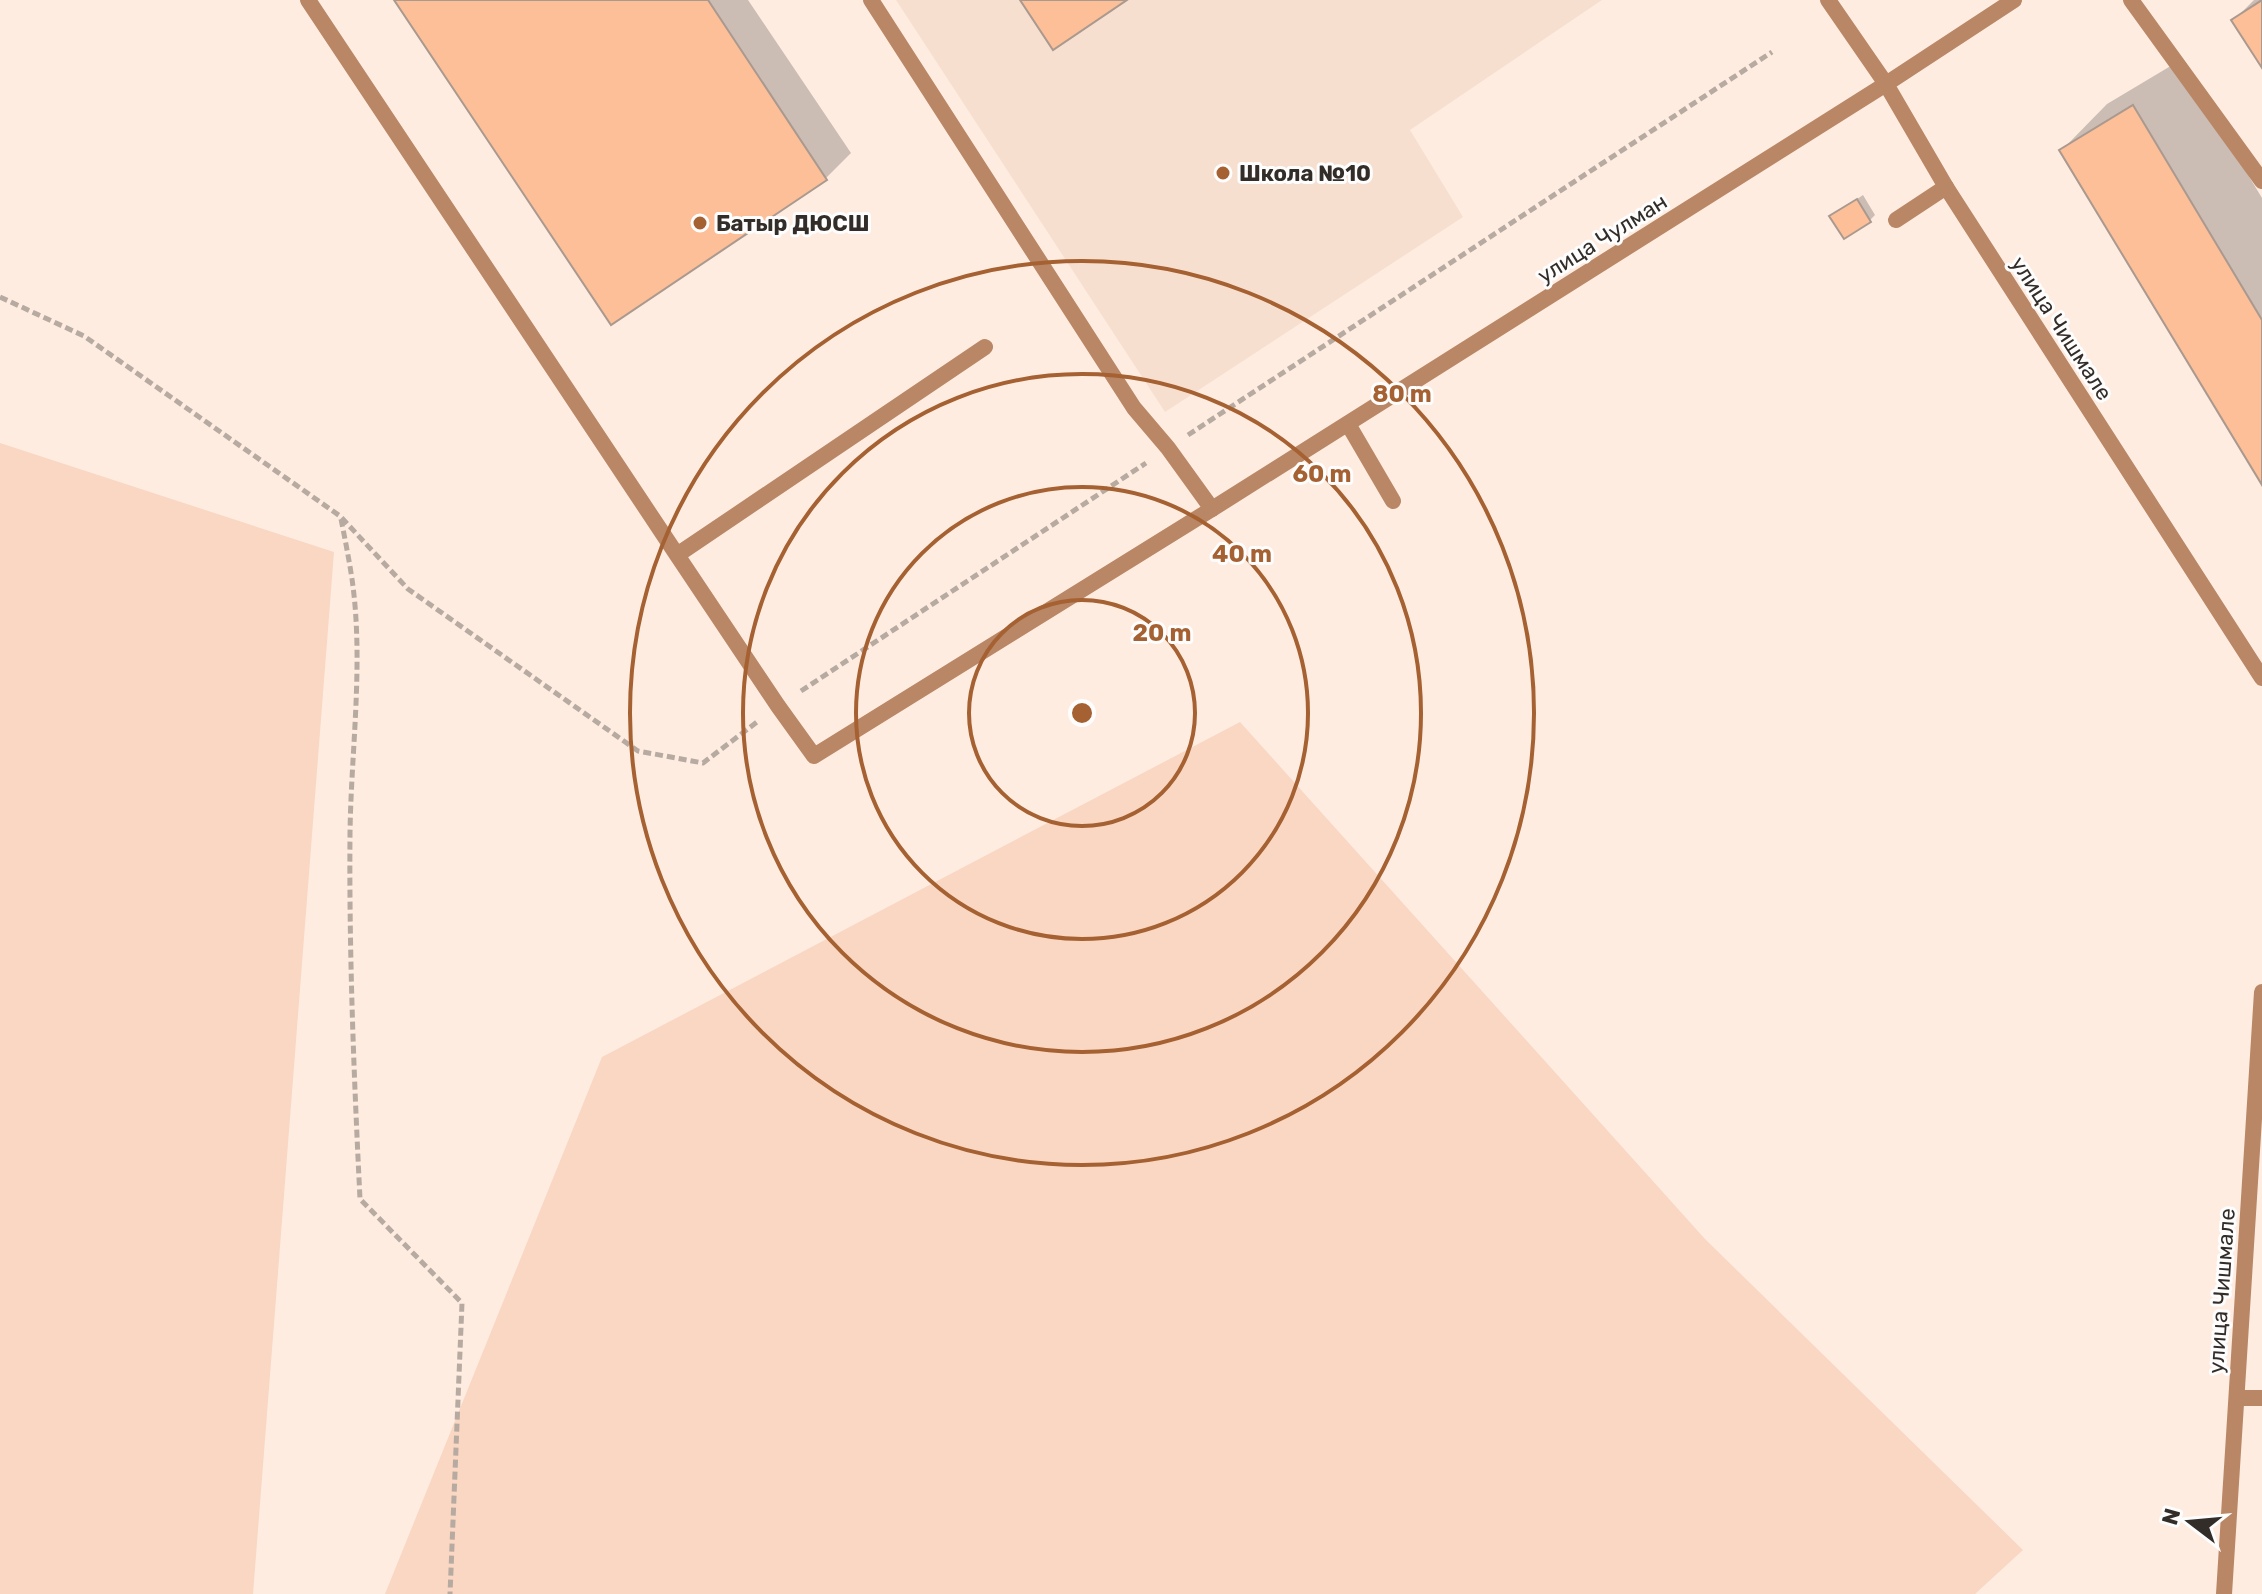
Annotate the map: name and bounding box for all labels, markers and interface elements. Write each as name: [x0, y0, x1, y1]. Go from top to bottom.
place label: Школа №10: [1239, 160, 1371, 187]
marker: Школа №10: [1214, 164, 1232, 182]
street label: улица Чулман: [1532, 188, 1672, 289]
place label: Батыр ДЮСШ: [716, 210, 869, 237]
marker: Батыр ДЮСШ: [691, 214, 709, 232]
street label: улица Чишмале: [2005, 251, 2118, 405]
text: 80 m: [1372, 380, 1432, 408]
text: 60 m: [1292, 460, 1352, 488]
text: 40 m: [1212, 540, 1272, 568]
text: 20 m: [1132, 619, 1192, 647]
centre of rings: [1068, 699, 1096, 727]
street label: улица Чишмале: [2202, 1207, 2241, 1375]
north arrow: [2150, 1482, 2230, 1562]
text: N: [2156, 1505, 2186, 1528]

